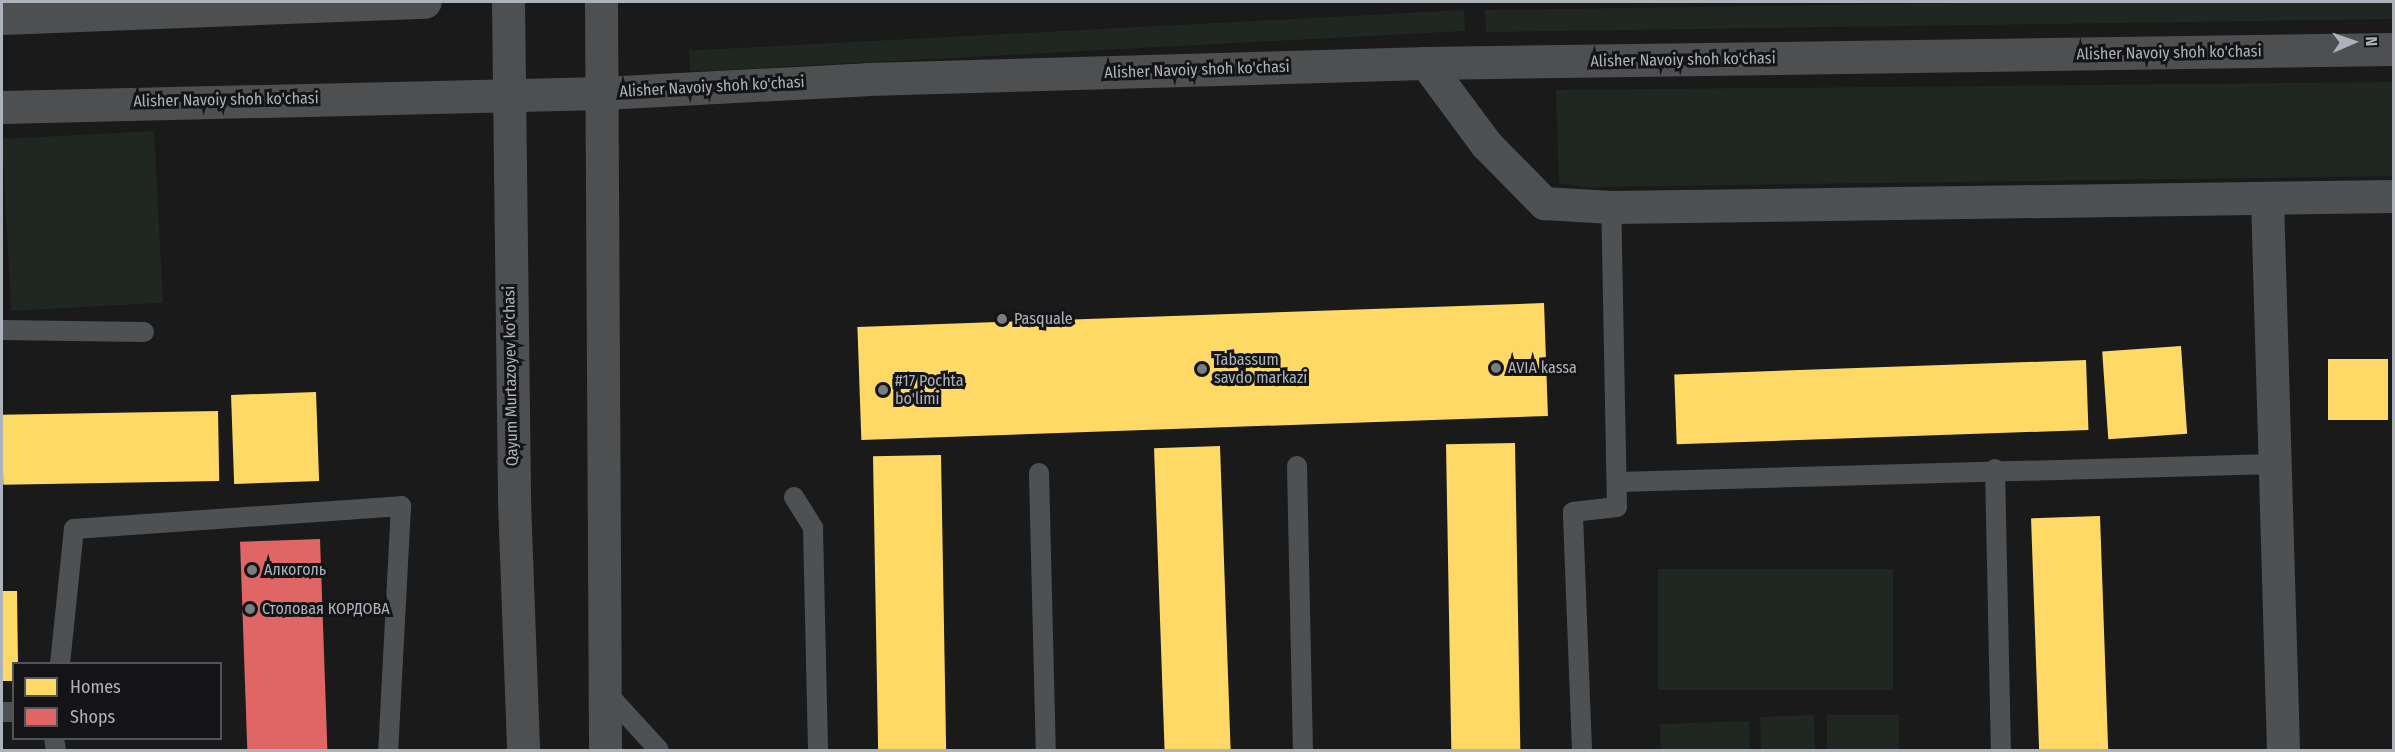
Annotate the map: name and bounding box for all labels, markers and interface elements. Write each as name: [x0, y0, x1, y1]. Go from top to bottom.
north arrow: [2323, 12, 2383, 72]
text: N: [2362, 36, 2381, 46]
street label: Alisher Navoiy shoh ko'chasi: [2076, 42, 2262, 64]
street label: Alisher Navoiy shoh ko'chasi: [1590, 49, 1776, 71]
street label: Alisher Navoiy shoh ko'chasi: [1104, 57, 1290, 83]
street label: Alisher Navoiy shoh ko'chasi: [619, 73, 805, 101]
street label: Alisher Navoiy shoh ko'chasi: [133, 89, 319, 111]
street label: Qayum Murtazoyev ko'chasi: [500, 286, 522, 466]
place label: Pasquale: [1014, 309, 1073, 329]
marker: Pasquale: [995, 312, 1009, 326]
place label: Tabassum savdo markazi: [1214, 350, 1307, 388]
place label: AVIA kassa: [1508, 358, 1577, 378]
marker: AVIA kassa: [1489, 361, 1503, 375]
marker: Tabassum savdo markazi: [1195, 362, 1209, 376]
place label: #17 Pochta bo'limi: [895, 371, 964, 409]
marker: #17 Pochta bo'limi: [876, 383, 890, 397]
place label: Алкоголь: [264, 560, 326, 580]
marker: Алкоголь: [245, 563, 259, 577]
place label: Столовая КОРДОВА: [262, 599, 390, 619]
marker: Столовая КОРДОВА: [243, 602, 257, 616]
legend: [12, 662, 222, 740]
text: Homes: [70, 676, 121, 698]
text: Shops: [70, 706, 115, 728]

